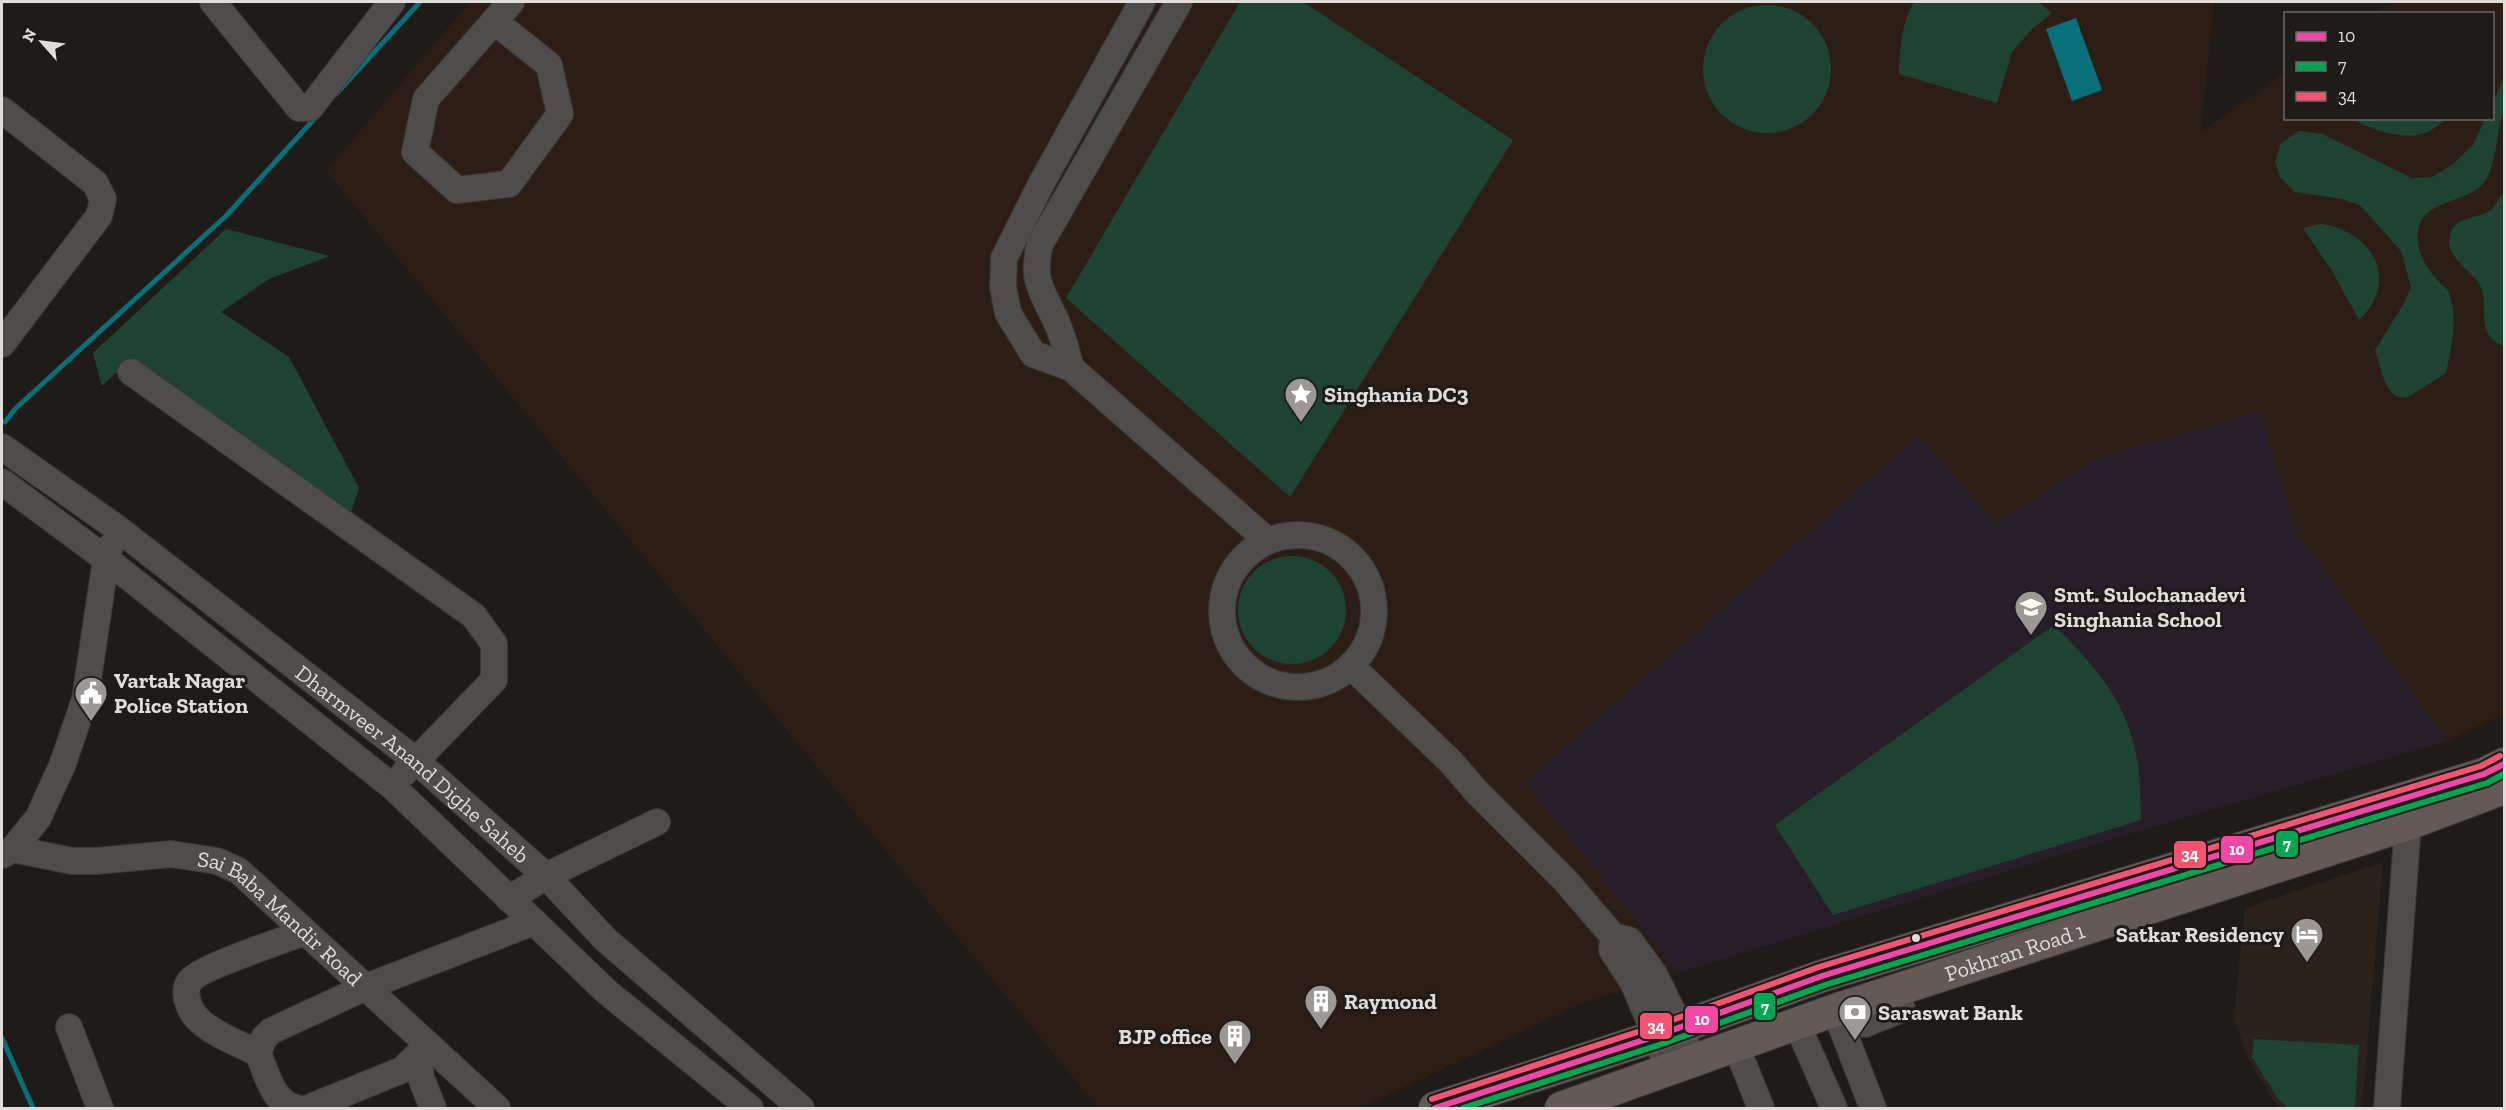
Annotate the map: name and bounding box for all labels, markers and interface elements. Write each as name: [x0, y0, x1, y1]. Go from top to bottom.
north arrow: [12, 12, 72, 72]
legend: [2284, 12, 2494, 120]
text: N: [18, 25, 40, 45]
text: 10: [2338, 25, 2355, 47]
text: 7: [2338, 55, 2347, 77]
text: 34: [2338, 85, 2357, 107]
place icon: Singhania DC3: [1283, 376, 1319, 423]
place label: Singhania DC3: [1324, 381, 1469, 408]
place label: Smt. Sulochanadevi Singhania School: [2054, 581, 2246, 633]
school or university icon: Smt. Sulochanadevi Singhania School: [2013, 589, 2049, 636]
street label: Dharmveer Anand Dighe Saheb: [290, 659, 535, 869]
place label: Vartak Nagar Police Station: [114, 667, 248, 719]
public building icon: Vartak Nagar Police Station: [73, 675, 109, 722]
line badge: 7: [2275, 830, 2299, 858]
line badge: 10: [2220, 835, 2254, 864]
text: 7: [2283, 835, 2291, 854]
line badge: 34: [2173, 840, 2207, 869]
text: 10: [2229, 840, 2245, 859]
street label: Sai Baba Mandir Road: [196, 845, 368, 991]
text: 34: [2181, 845, 2199, 864]
street label: Pokhran Road 1: [1941, 916, 2089, 987]
hotel icon: Satkar Residency: [2289, 916, 2325, 963]
place label: Satkar Residency: [2116, 921, 2284, 948]
unlabelled marker: [1910, 932, 1922, 944]
building icon: Raymond: [1303, 983, 1339, 1030]
place label: Raymond: [1344, 988, 1437, 1015]
line badge: 7: [1753, 992, 1776, 1021]
bank icon: Saraswat Bank: [1837, 994, 1873, 1041]
text: 7: [1761, 998, 1769, 1017]
place label: Saraswat Bank: [1878, 999, 2023, 1026]
line badge: 10: [1684, 1005, 1719, 1034]
text: 10: [1694, 1010, 1710, 1029]
line badge: 34: [1639, 1012, 1673, 1040]
text: 34: [1647, 1017, 1665, 1036]
building icon: BJP office: [1217, 1018, 1253, 1065]
place label: BJP office: [1118, 1023, 1212, 1050]

